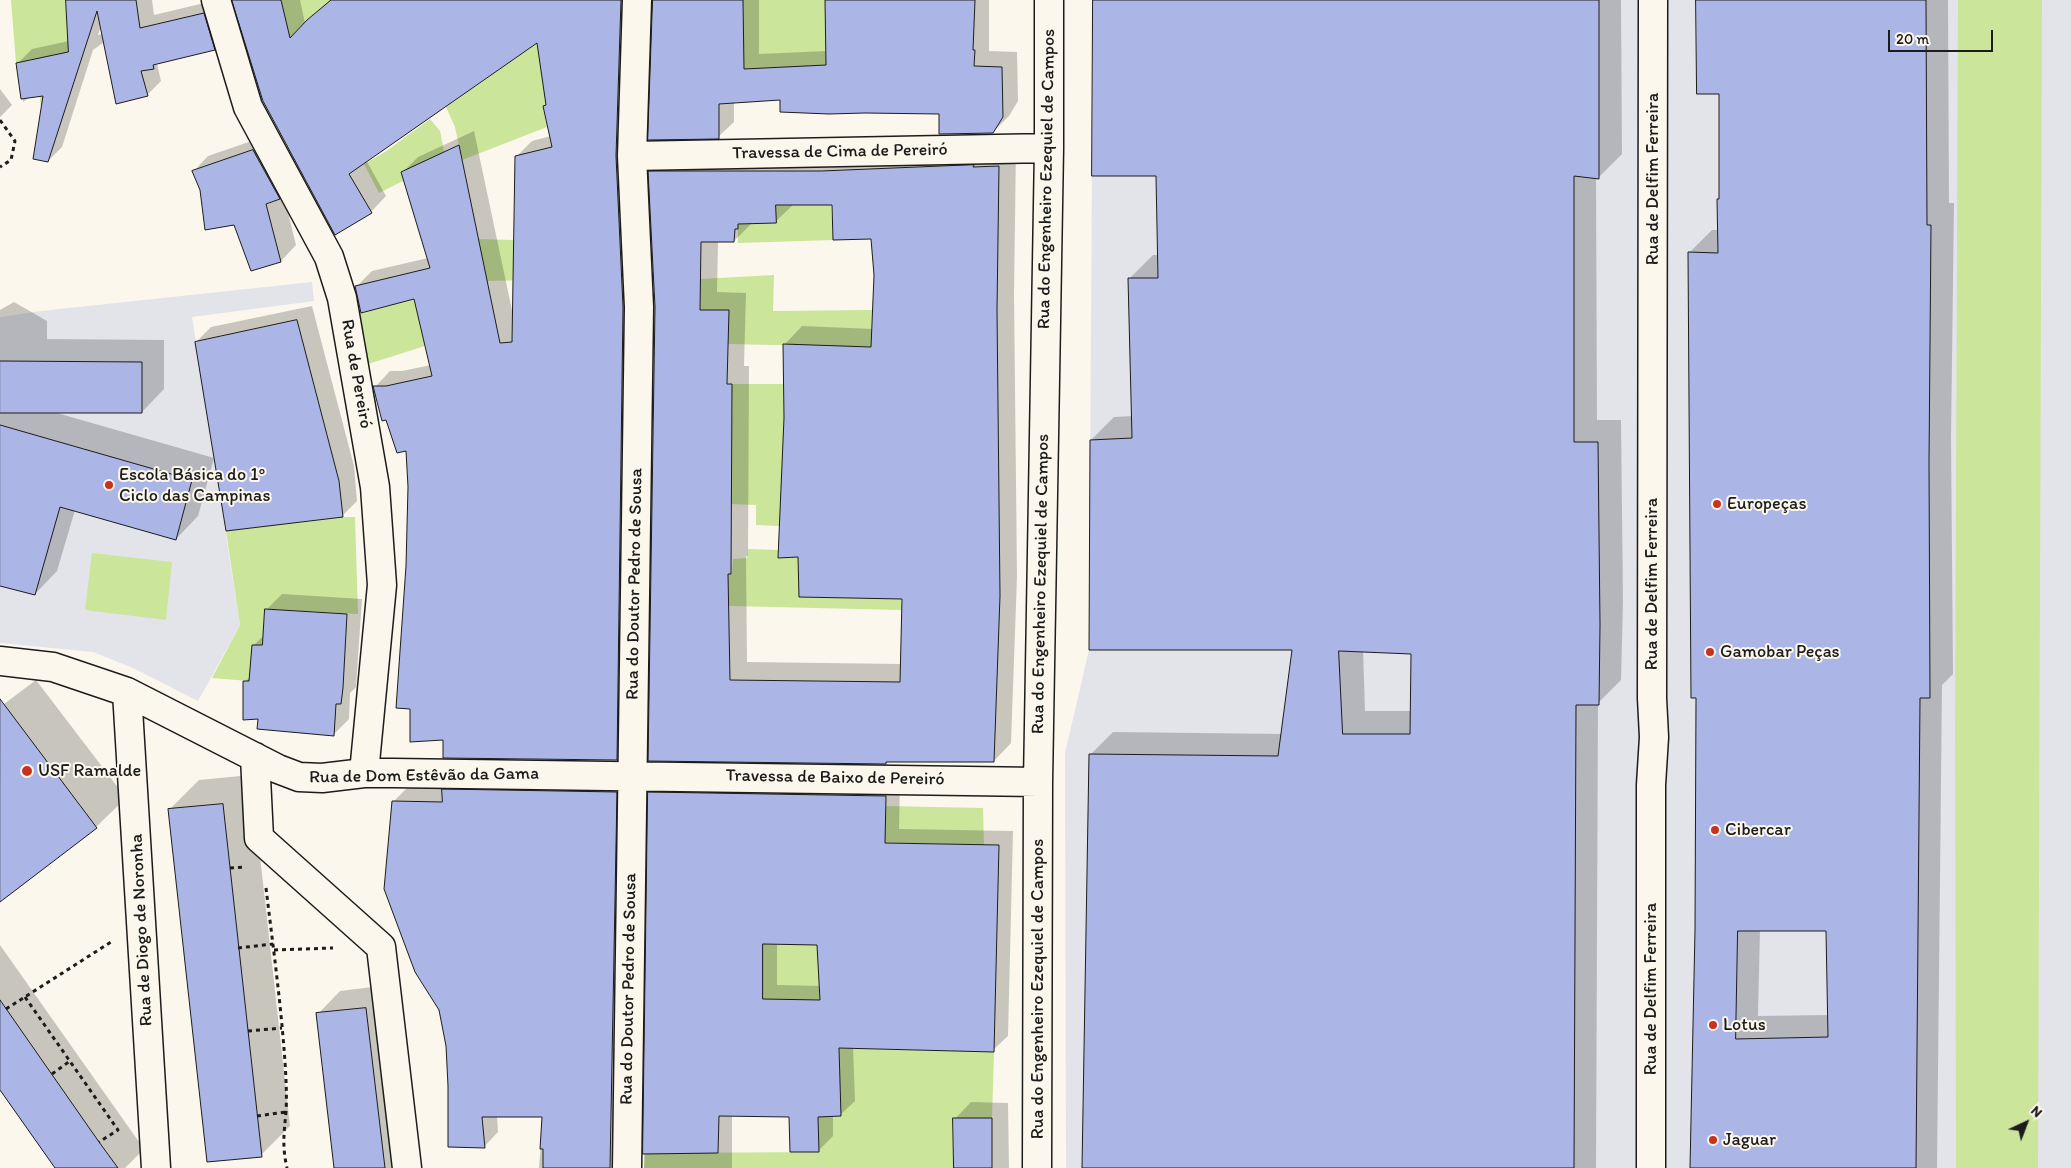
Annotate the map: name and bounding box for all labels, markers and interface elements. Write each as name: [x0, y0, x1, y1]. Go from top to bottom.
scale bar: [1891, 20, 1996, 52]
street label: Rua do Engenheiro Ezequiel de Campos: [1034, 29, 1060, 329]
text: 20 m: [1896, 30, 1929, 48]
street label: Rua de Delfim Ferreira: [1642, 93, 1664, 265]
street label: Travessa de Cima de Pereiró: [732, 139, 948, 165]
street label: Rua de Pereiró: [336, 318, 376, 430]
street label: Rua do Engenheiro Ezequiel de Campos: [1028, 434, 1054, 734]
place label: Escola Básica do 1º Ciclo das Campinas: [119, 464, 270, 506]
street label: Rua do Doutor Pedro de Sousa: [622, 468, 648, 700]
marker: Escola Básica do 1º Ciclo das Campinas: [103, 479, 115, 491]
place label: Europeças: [1727, 493, 1807, 515]
street label: Rua de Delfim Ferreira: [1641, 498, 1663, 670]
marker: Europeças: [1711, 498, 1723, 510]
place label: Gamobar Peças: [1720, 641, 1840, 663]
marker: Gamobar Peças: [1704, 646, 1716, 658]
place label: USF Ramalde: [38, 760, 141, 782]
street label: Rua de Dom Estêvão da Gama: [309, 763, 539, 789]
marker: USF Ramalde: [20, 764, 34, 778]
street label: Travessa de Baixo de Pereiró: [725, 765, 945, 791]
place label: Cibercar: [1725, 819, 1791, 841]
marker: Cibercar: [1709, 824, 1721, 836]
street label: Rua de Diogo de Noronha: [126, 833, 158, 1027]
street label: Rua do Engenheiro Ezequiel de Campos: [1027, 839, 1049, 1139]
street label: Rua do Doutor Pedro de Sousa: [616, 873, 642, 1105]
street label: Rua de Delfim Ferreira: [1640, 903, 1662, 1075]
place label: Lotus: [1723, 1014, 1766, 1036]
marker: Lotus: [1707, 1019, 1719, 1031]
north arrow: [2001, 1098, 2051, 1148]
text: N: [2027, 1102, 2046, 1121]
place label: Jaguar: [1723, 1129, 1776, 1151]
marker: Jaguar: [1707, 1134, 1719, 1146]

